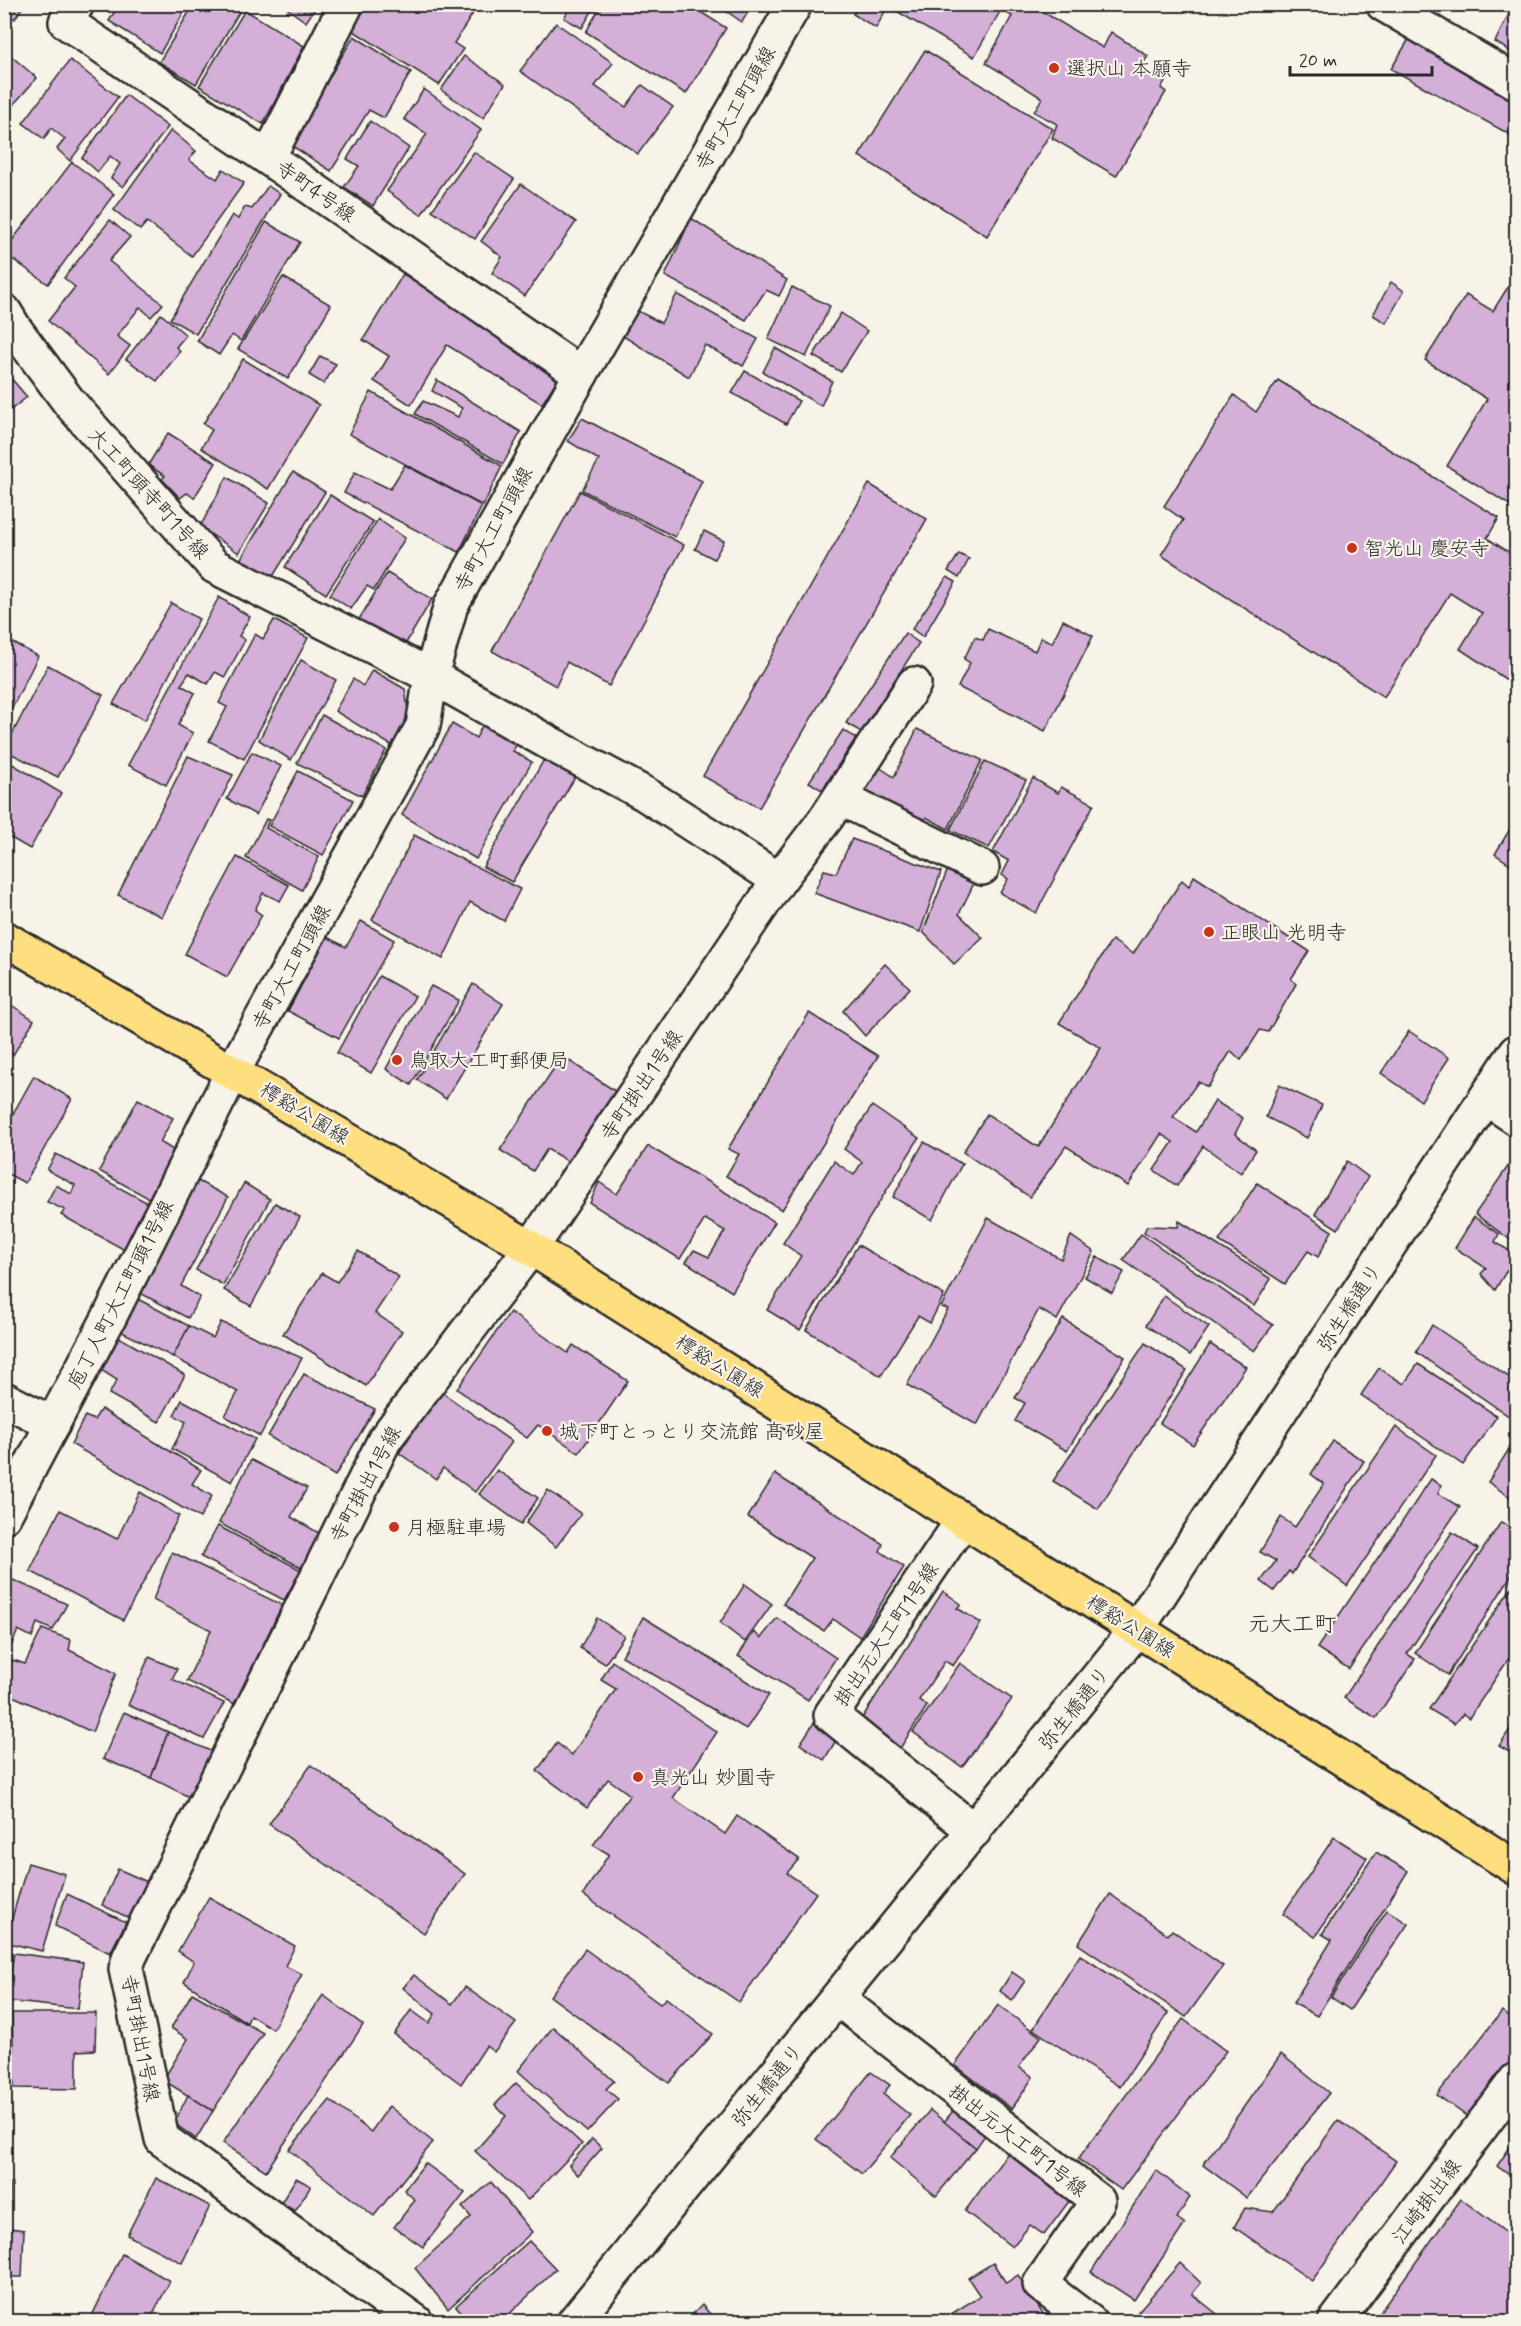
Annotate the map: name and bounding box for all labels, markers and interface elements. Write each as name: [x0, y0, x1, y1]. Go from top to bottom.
scale bar: [1290, 39, 1432, 77]
street label: 寺町大工町頭線: [690, 41, 783, 176]
text: 20 m: [1299, 49, 1337, 73]
place label: 選択山 本願寺: [1066, 56, 1191, 83]
marker: 選択山 本願寺: [1047, 61, 1061, 75]
street label: 寺町4号線: [270, 155, 360, 230]
street label: 大工町頭寺町1号線: [81, 422, 214, 566]
street label: 寺町大工町頭線: [449, 462, 540, 597]
place label: 智光山 慶安寺: [1364, 536, 1489, 563]
marker: 智光山 慶安寺: [1345, 541, 1359, 555]
street label: 寺町大工町頭線: [247, 900, 338, 1035]
place label: 正眼山 光明寺: [1221, 920, 1346, 947]
marker: 正眼山 光明寺: [1202, 925, 1216, 939]
street label: 寺町掛出1号線: [595, 1025, 689, 1147]
place label: 鳥取大工町郵便局: [409, 1048, 569, 1075]
marker: 鳥取大工町郵便局: [390, 1053, 404, 1067]
street label: 樗谿公園線: [254, 1077, 354, 1152]
street label: 庖丁人町大工町頭1号線: [62, 1195, 181, 1394]
street label: 弥生橋通り: [1312, 1259, 1389, 1357]
street label: 樗谿公園線: [670, 1329, 769, 1405]
place label: 城下町とっとり交流館 髙砂屋: [559, 1419, 824, 1446]
street label: 寺町掛出1号線: [324, 1421, 409, 1548]
marker: 城下町とっとり交流館 髙砂屋: [540, 1424, 554, 1438]
place label: 月極駐車場: [406, 1515, 506, 1542]
marker: 月極駐車場: [387, 1520, 401, 1534]
street label: 掛出元大工町1号線: [829, 1557, 946, 1712]
street label: 樗谿公園線: [1081, 1589, 1180, 1665]
district label: 元大工町: [1248, 1611, 1336, 1639]
street label: 弥生橋通り: [1033, 1662, 1117, 1756]
place label: 真光山 妙圓寺: [650, 1765, 775, 1792]
marker: 真光山 妙圓寺: [631, 1770, 645, 1784]
street label: 寺町掛出1号線: [114, 1972, 165, 2104]
street label: 弥生橋通り: [726, 2039, 810, 2133]
street label: 掛出元大工町1号線: [942, 2079, 1092, 2204]
street label: 江崎掛出線: [1386, 2154, 1468, 2250]

